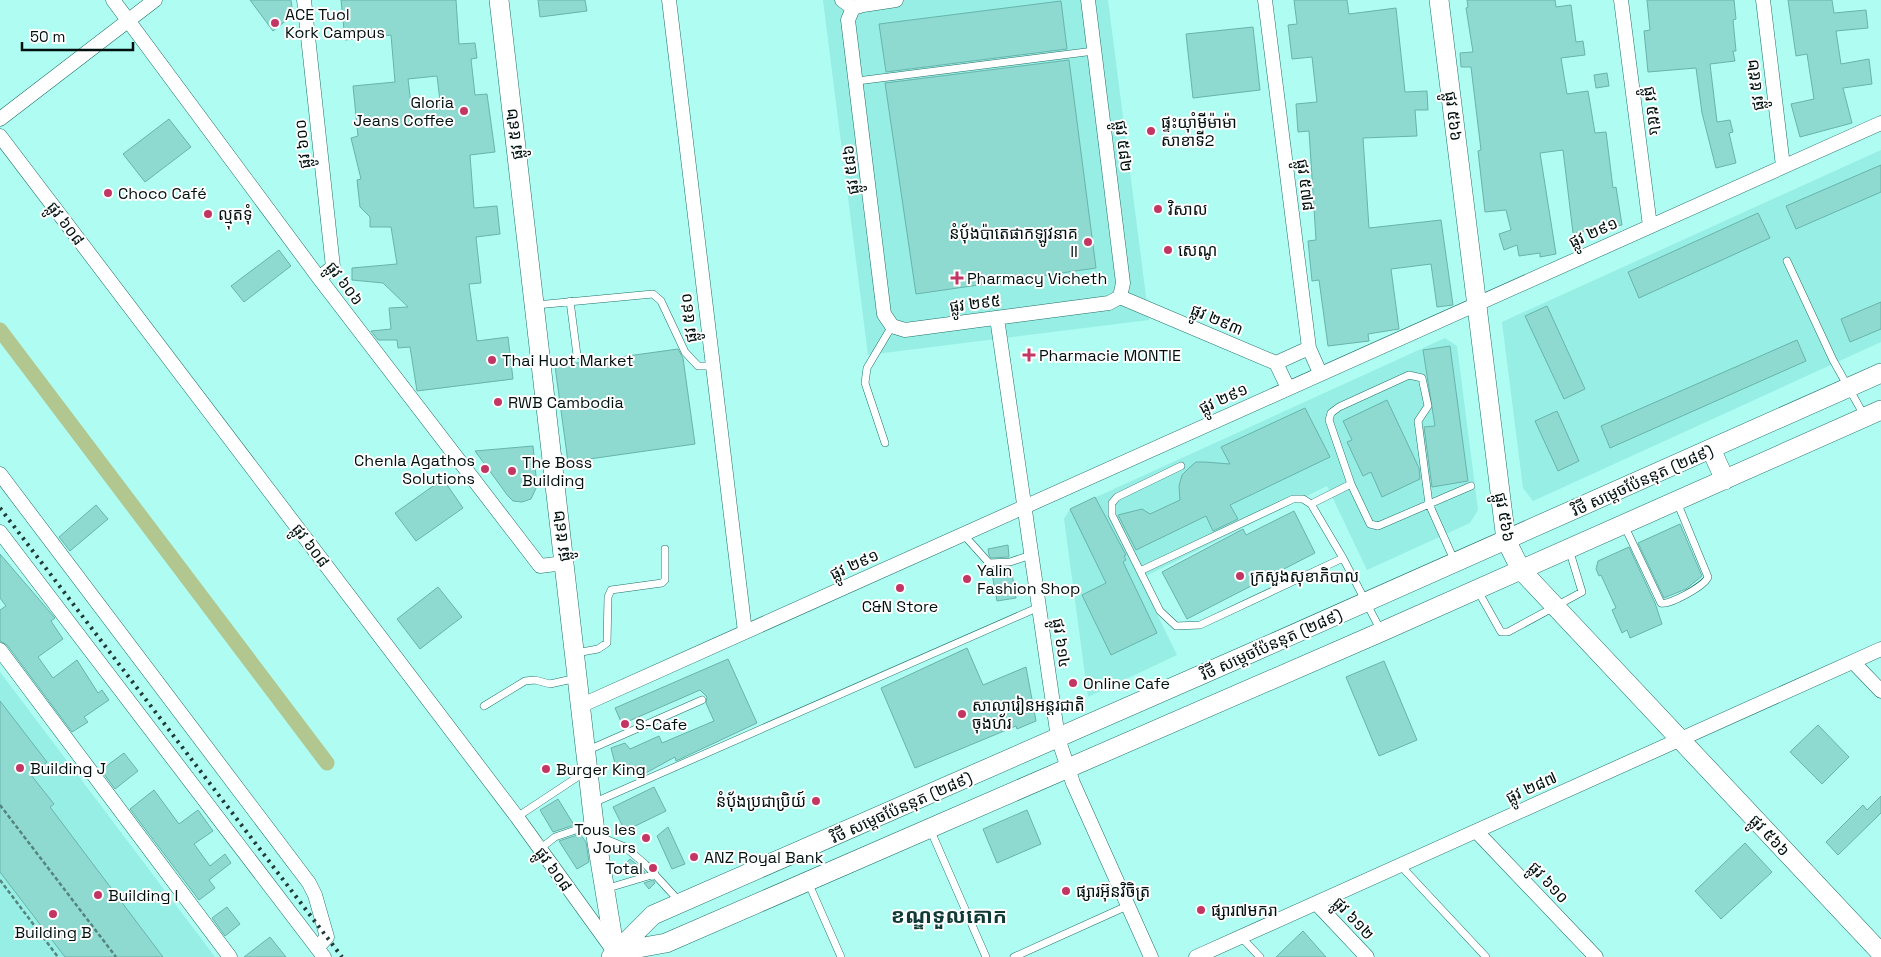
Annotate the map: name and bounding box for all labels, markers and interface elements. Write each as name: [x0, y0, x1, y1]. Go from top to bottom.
place label: ACE Tuol Kork Campus: [285, 4, 385, 43]
marker: ACE Tuol Kork Campus: [269, 17, 281, 29]
scale bar: [22, 20, 134, 52]
text: 50 m: [30, 27, 65, 46]
street label: ផ្លូវ ៥៥២: [1742, 57, 1773, 112]
street label: ផ្លូវ ៥៥៤: [1635, 85, 1666, 138]
street label: ផ្លូវ ៥៦៦: [1436, 90, 1467, 143]
place label: Gloria Jeans Coffee: [353, 92, 454, 131]
marker: Gloria Jeans Coffee: [458, 105, 470, 117]
street label: ផ្លូវ ៥៩២: [501, 106, 532, 161]
place label: ផ្ទះយ៉ាំមីម៉ាម៉ា សាខាទី2: [1161, 112, 1237, 151]
street label: ផ្លូវ ៦០០: [289, 118, 319, 170]
street label: ផ្លូវ ៥៨២: [1106, 119, 1137, 174]
marker: ផ្ទះយ៉ាំមីម៉ាម៉ា សាខាទី2: [1145, 125, 1157, 137]
street label: ផ្លូវ ៥៨៦: [837, 143, 868, 196]
street label: ផ្លូវ ៥៧៨: [1288, 158, 1319, 213]
place label: Choco Café: [118, 183, 207, 204]
marker: Choco Café: [102, 187, 114, 199]
street label: ផ្លូវ ៦០៨: [39, 197, 89, 252]
place label: វិសាល: [1167, 199, 1208, 220]
marker: វិសាល: [1152, 203, 1164, 215]
place label: ល្មុតទុំ: [218, 204, 253, 230]
marker: ល្មុតទុំ: [202, 208, 214, 220]
street label: ផ្លូវ ២៩១: [1565, 212, 1623, 256]
place label: នំប៉័ងប៉ាតេផាកឡូវនាគ II: [949, 223, 1078, 262]
marker: នំប៉័ងប៉ាតេផាកឡូវនាគ II: [1082, 236, 1094, 248]
place label: សេណូ: [1178, 240, 1217, 261]
marker: សេណូ: [1162, 244, 1174, 256]
street label: ផ្លូវ ៦០៦: [318, 257, 368, 312]
place label: Pharmacy Vicheth: [967, 268, 1107, 289]
marker: Pharmacy Vicheth: [951, 272, 963, 284]
street label: ផ្លូវ ២៩៥: [948, 290, 1003, 321]
street label: ផ្លូវ ៥៩០: [675, 291, 706, 344]
street label: ផ្លូវ ២៩៣: [1186, 299, 1246, 343]
place label: Pharmacie MONTIE: [1039, 345, 1181, 366]
marker: Pharmacie MONTIE: [1023, 349, 1035, 361]
place label: Thai Huot Market: [502, 350, 634, 371]
marker: Thai Huot Market: [486, 354, 498, 366]
street label: ផ្លូវ ២៩១: [1195, 378, 1253, 422]
place label: RWB Cambodia: [508, 392, 624, 413]
marker: RWB Cambodia: [492, 396, 504, 408]
street label: វិថី សម្តេចប៉ែននុត (២៨៩): [1567, 439, 1716, 522]
place label: Chenla Agathos Solutions: [354, 450, 475, 489]
place label: The Boss Building: [522, 452, 592, 491]
marker: Chenla Agathos Solutions: [479, 463, 491, 475]
marker: The Boss Building: [506, 465, 518, 477]
street label: ផ្លូវ ៥៦៦: [1486, 491, 1519, 544]
street label: ផ្លូវ ៥៩២: [548, 508, 579, 563]
street label: ផ្លូវ ៦០៨: [284, 519, 334, 574]
street label: ផ្លូវ ២៩១: [826, 544, 884, 588]
place label: Yalin Fashion Shop: [977, 560, 1080, 599]
place label: ក្រសួងសុខាភិបាល: [1250, 566, 1359, 587]
marker: ក្រសួងសុខាភិបាល: [1234, 570, 1246, 582]
marker: Yalin Fashion Shop: [961, 573, 973, 585]
marker: C&N Store: [894, 582, 906, 594]
place label: C&N Store: [862, 596, 938, 617]
street label: វិថី សម្តេចប៉ែននុត (២៨៩): [1196, 603, 1345, 686]
street label: ផ្លូវ ៦១៤: [1044, 617, 1075, 670]
place label: Online Cafe: [1083, 673, 1170, 694]
marker: Online Cafe: [1067, 677, 1079, 689]
place label: សាលារៀនអន្តរជាតិ ចុងហ័រ: [972, 695, 1085, 734]
marker: សាលារៀនអន្តរជាតិ ចុងហ័រ: [956, 708, 968, 720]
place label: S-Cafe: [635, 714, 687, 735]
marker: S-Cafe: [619, 718, 631, 730]
place label: Building J: [30, 758, 106, 779]
place label: Burger King: [556, 759, 646, 780]
marker: Building J: [14, 762, 26, 774]
marker: Burger King: [540, 763, 552, 775]
street label: វិថី សម្តេចប៉ែននុត (២៨៩): [826, 766, 975, 849]
street label: ផ្លូវ ២៨៧: [1502, 767, 1562, 811]
place label: នំបុ័ងប្រជាប្រិយ៍: [716, 790, 806, 812]
marker: នំបុ័ងប្រជាប្រិយ៍: [810, 795, 822, 807]
street label: ផ្លូវ ៥៦៦: [1742, 810, 1794, 863]
place label: Tous les Jours: [574, 819, 636, 858]
marker: Tous les Jours: [640, 832, 652, 844]
street label: ផ្លូវ ៦០៨: [527, 843, 577, 898]
place label: ANZ Royal Bank: [704, 847, 824, 868]
marker: ANZ Royal Bank: [688, 851, 700, 863]
street label: ផ្លូវ ៦១០: [1521, 857, 1573, 910]
place label: Total: [605, 858, 643, 879]
marker: Total: [647, 862, 659, 874]
place label: ផ្សារអ៊ុនវិចិត្រ: [1076, 881, 1150, 902]
place label: Building I: [108, 885, 179, 906]
marker: ផ្សារអ៊ុនវិចិត្រ: [1060, 885, 1072, 897]
marker: Building I: [92, 889, 104, 901]
street label: ផ្លូវ ៦១២: [1326, 892, 1379, 947]
place label: ផ្សារ៧មករា: [1211, 900, 1278, 921]
district label: ខណ្ឌទួលគោក: [891, 902, 1007, 930]
marker: ផ្សារ៧មករា: [1195, 904, 1207, 916]
marker: Building B: [47, 908, 59, 920]
place label: Building B: [14, 922, 92, 943]

